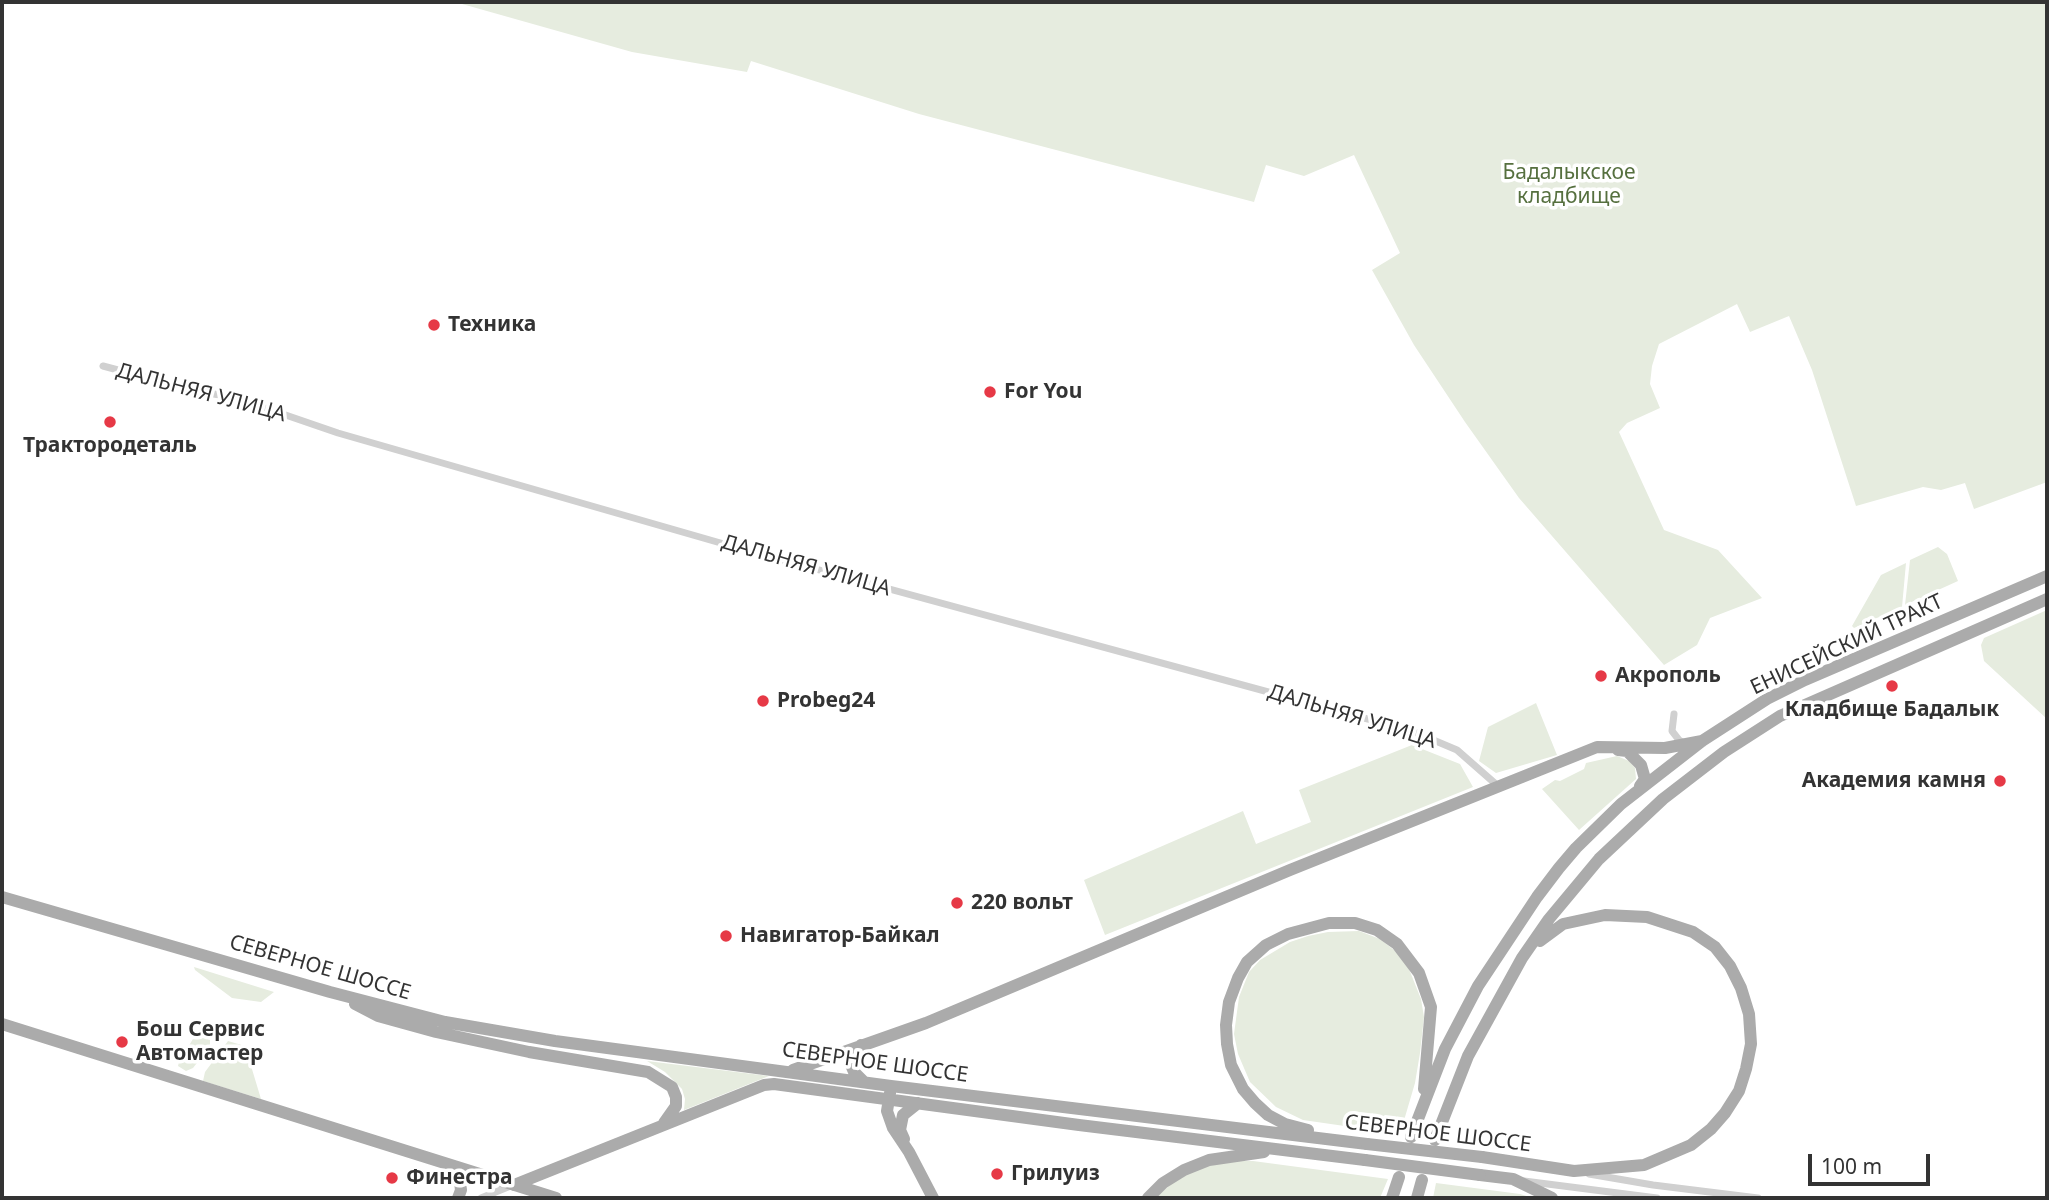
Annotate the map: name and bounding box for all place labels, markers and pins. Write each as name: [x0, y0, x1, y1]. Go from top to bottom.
place label: Техника: [448, 312, 536, 338]
marker: Техника: [426, 317, 442, 333]
place label: For You: [1004, 379, 1082, 405]
marker: For You: [982, 384, 998, 400]
marker: Трактородеталь: [102, 414, 118, 430]
place label: Трактородеталь: [23, 433, 197, 459]
place label: Акрополь: [1615, 663, 1721, 689]
marker: Акрополь: [1593, 668, 1609, 684]
marker: Кладбище Бадалык: [1884, 678, 1900, 694]
place label: Probeg24: [777, 688, 875, 714]
marker: Probeg24: [755, 693, 771, 709]
place label: Кладбище Бадалык: [1785, 697, 1999, 723]
place label: Академия камня: [1802, 768, 1986, 794]
marker: Академия камня: [1992, 773, 2008, 789]
place label: 220 вольт: [971, 890, 1073, 916]
marker: 220 вольт: [949, 895, 965, 911]
place label: Навигатор-Байкал: [740, 923, 940, 949]
marker: Навигатор-Байкал: [718, 928, 734, 944]
place label: Бош Сервис Автомастер: [136, 1017, 265, 1067]
marker: Бош Сервис Автомастер: [114, 1034, 130, 1050]
place label: Грилуиз: [1011, 1161, 1100, 1187]
place label: Финестра: [406, 1165, 513, 1191]
marker: Грилуиз: [989, 1166, 1005, 1182]
marker: Финестра: [384, 1170, 400, 1186]

